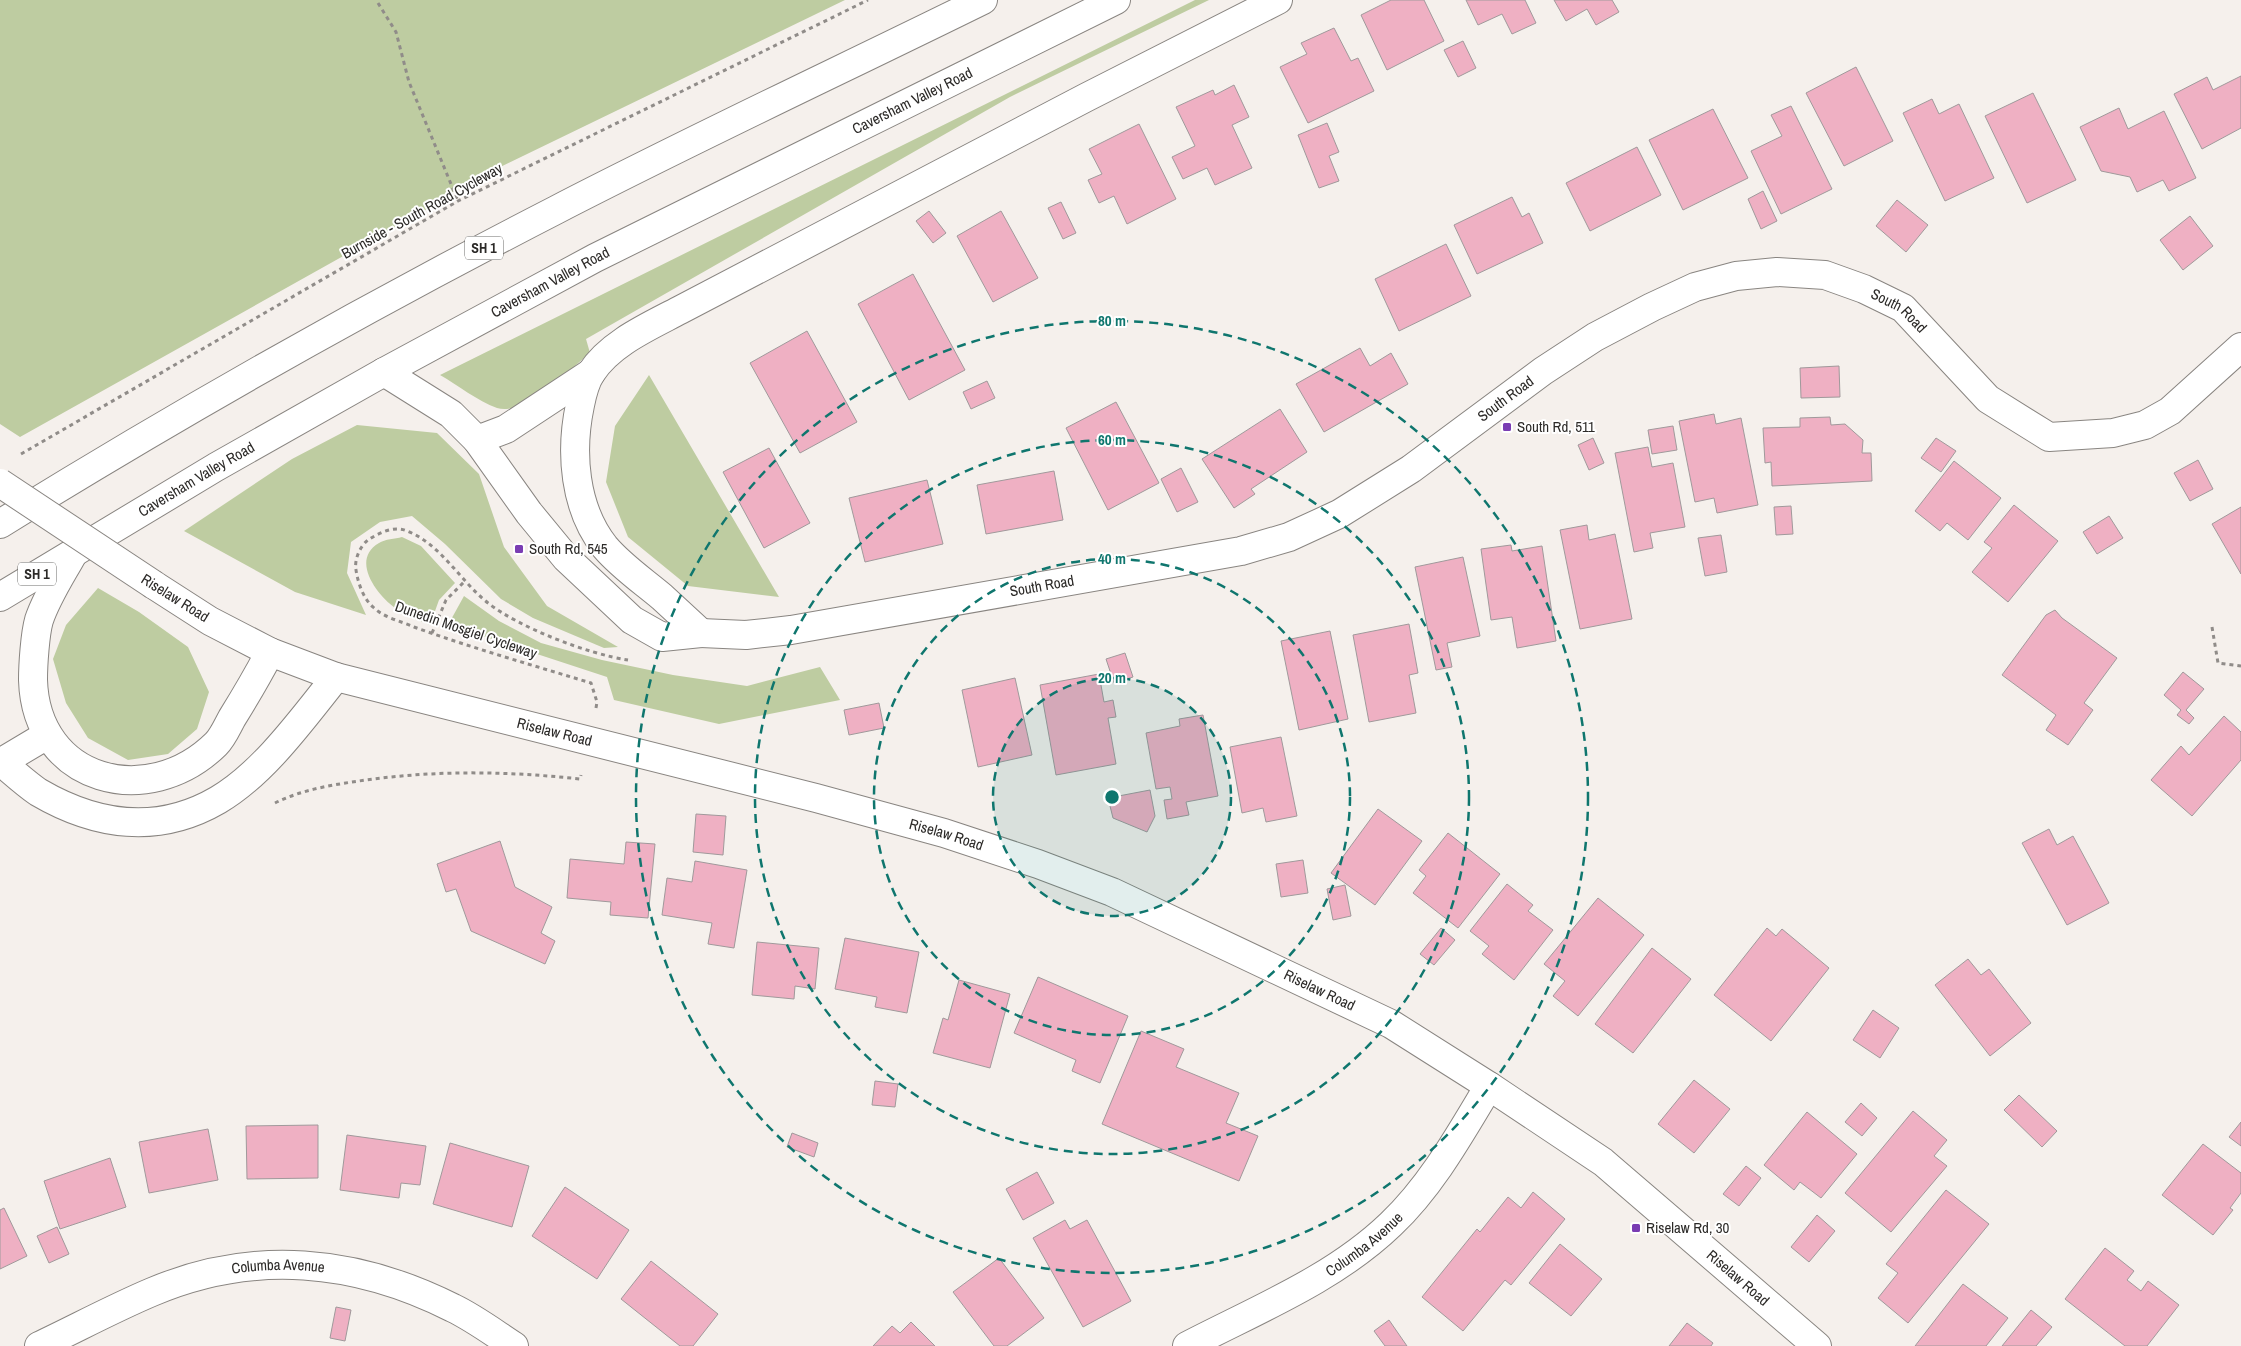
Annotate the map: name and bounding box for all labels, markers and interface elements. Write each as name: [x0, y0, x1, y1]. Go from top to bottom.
street label: Caversham Valley Road: [848, 62, 976, 139]
street label: Burnside - South Road Cycleway: [337, 157, 507, 264]
road number: SH 1: [465, 237, 503, 260]
street label: Caversham Valley Road: [487, 241, 613, 322]
street label: South Road: [1868, 283, 1932, 337]
text: 80 m: [1098, 310, 1126, 331]
street label: South Road: [1473, 371, 1538, 426]
place label: South Rd, 511: [1517, 416, 1595, 437]
marker: South Rd, 511: [1501, 421, 1513, 433]
text: 60 m: [1098, 429, 1126, 450]
street label: Caversham Valley Road: [134, 436, 258, 521]
place label: South Rd, 545: [529, 538, 608, 559]
marker: South Rd, 545: [513, 543, 525, 555]
text: 40 m: [1098, 548, 1126, 569]
road number: SH 1: [18, 562, 56, 586]
street label: Riselaw Road: [137, 568, 213, 627]
street label: South Road: [1008, 570, 1076, 601]
street label: Dunedin Mosgiel Cycleway: [392, 595, 541, 664]
text: 20 m: [1098, 667, 1126, 688]
street label: Riselaw Road: [515, 712, 594, 751]
centre of rings: [1103, 788, 1121, 806]
street label: Riselaw Road: [907, 813, 986, 855]
street label: Riselaw Road: [1281, 964, 1359, 1016]
street label: Columba Avenue: [1321, 1207, 1408, 1281]
place label: Riselaw Rd, 30: [1646, 1217, 1730, 1238]
marker: Riselaw Rd, 30: [1630, 1222, 1642, 1234]
street label: Riselaw Road: [1702, 1245, 1774, 1311]
street label: Columba Avenue: [230, 1254, 326, 1279]

